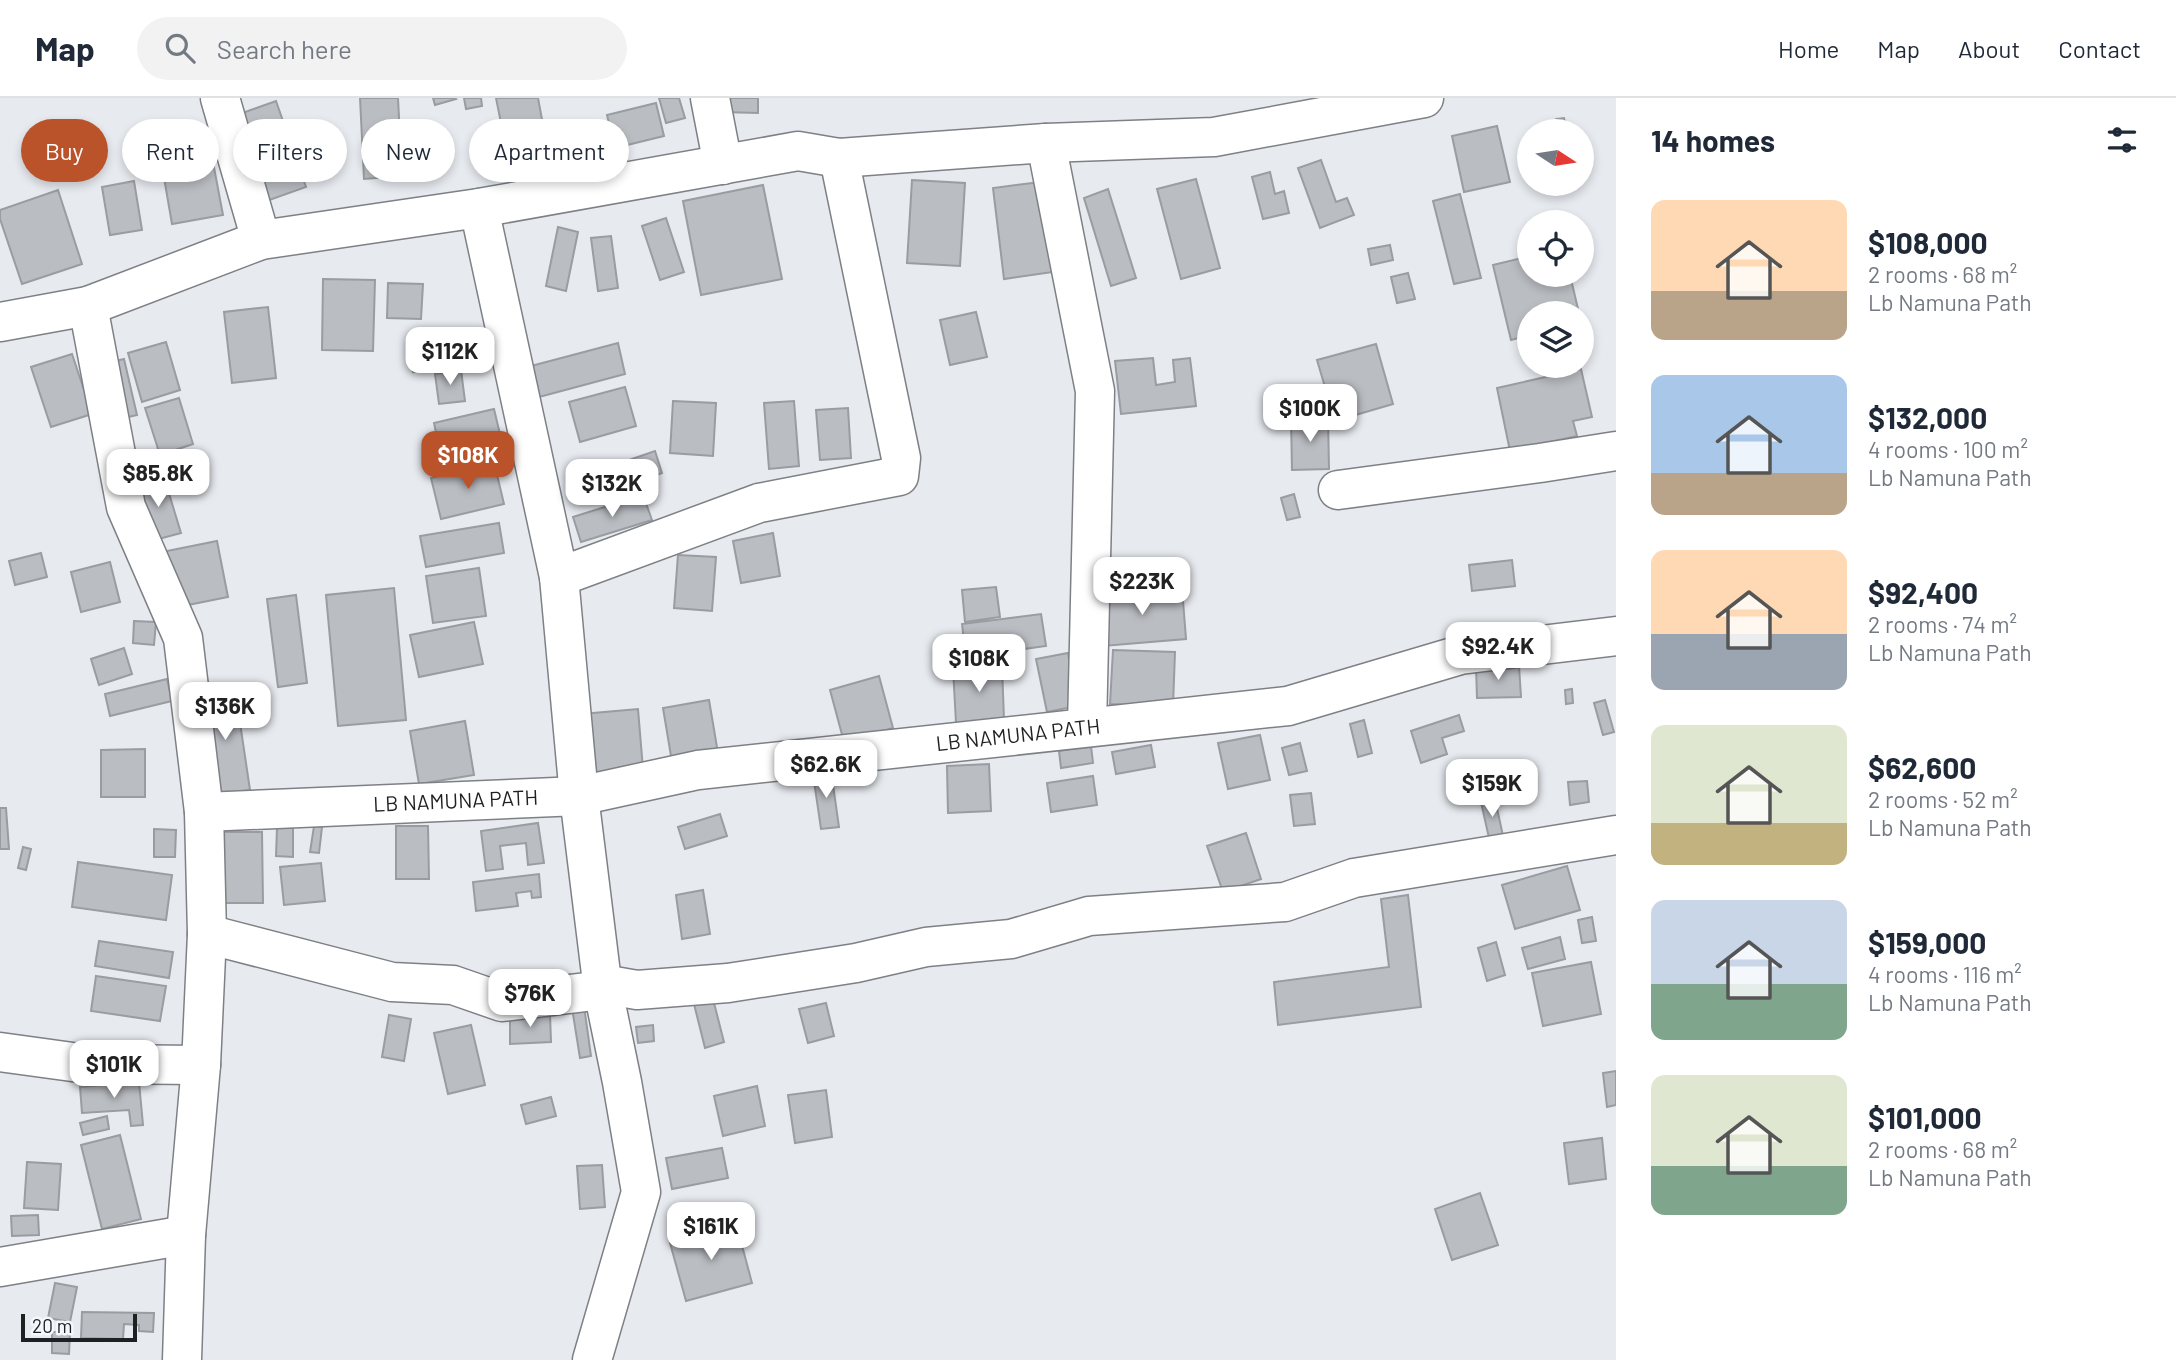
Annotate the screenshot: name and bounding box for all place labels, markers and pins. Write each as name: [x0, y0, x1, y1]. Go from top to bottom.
pin: $112K: [401, 328, 499, 387]
pin: $100K: [1261, 384, 1359, 444]
pin: $108K: [419, 432, 517, 491]
pin: $85.8K: [101, 450, 215, 509]
pin: $132K: [563, 460, 661, 519]
pin: $223K: [1093, 558, 1191, 617]
pin: $92.4K: [1441, 622, 1555, 682]
pin: $108K: [930, 634, 1028, 694]
pin: $136K: [176, 682, 274, 742]
pin: $62.6K: [769, 740, 883, 800]
pin: $159K: [1443, 760, 1541, 819]
pin: $76K: [489, 970, 571, 1029]
pin: $101K: [65, 1040, 163, 1100]
pin: $161K: [662, 1202, 760, 1262]

